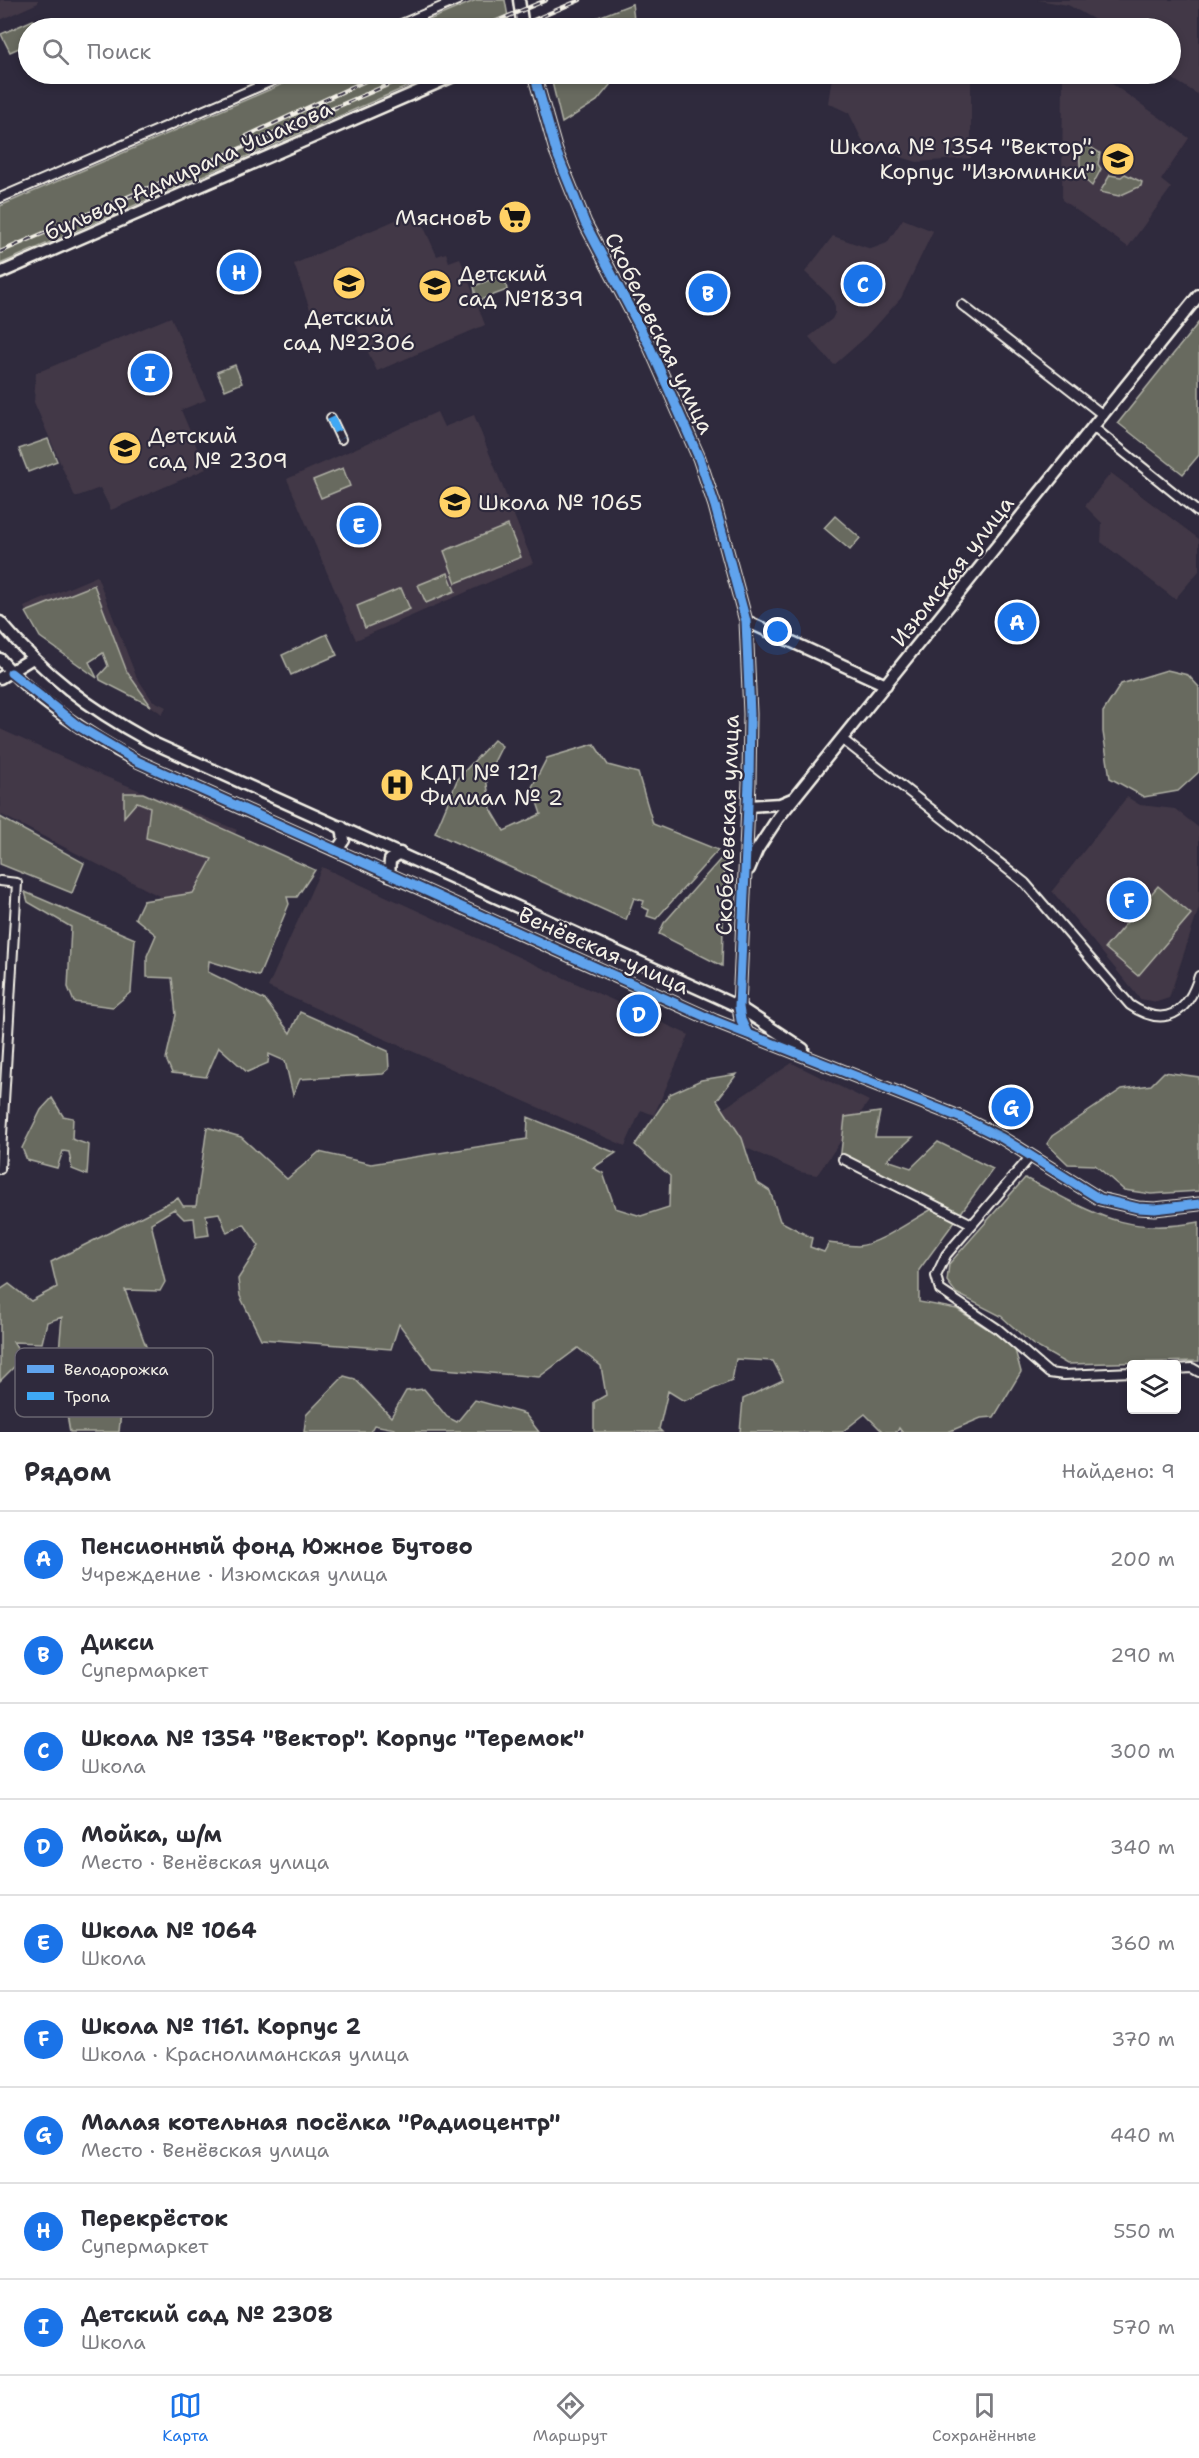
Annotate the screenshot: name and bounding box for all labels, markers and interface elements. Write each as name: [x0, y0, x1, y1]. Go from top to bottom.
search box: [18, 18, 1181, 84]
icon: search: [39, 35, 72, 68]
text: Поиск: [87, 37, 151, 66]
street label: бульвар Адмирала Ушакова: [40, 94, 337, 247]
place label: Школа № 1354 "Вектор". Корпус "Изюминки": [829, 132, 1095, 186]
school or university icon: Школа № 1354 "Вектор". Корпус "Изюминки": [1100, 141, 1136, 177]
supermarket icon: МясновЪ: [497, 199, 533, 235]
place label: МясновЪ: [395, 203, 492, 232]
street label: Скобелевская улица: [598, 228, 721, 439]
pin: H: [220, 250, 258, 294]
place label: Детский сад №1839: [458, 259, 584, 313]
pin: C: [844, 262, 882, 306]
school or university icon: Детский сад №2306: [331, 265, 367, 301]
school or university icon: Детский сад №1839: [417, 268, 453, 304]
pin: B: [688, 270, 728, 316]
place label: Детский сад №2306: [283, 303, 415, 357]
pin: I: [130, 350, 170, 395]
place label: Детский сад № 2309: [148, 421, 288, 475]
school or university icon: Детский сад № 2309: [107, 430, 143, 466]
school or university icon: Школа № 1065: [437, 484, 473, 520]
place label: Школа № 1065: [478, 488, 642, 517]
street label: Изюмская улица: [884, 490, 1021, 653]
pin: E: [340, 502, 378, 548]
pin: A: [998, 600, 1036, 644]
your location: [763, 617, 792, 646]
street label: Скобелевская улица: [709, 714, 746, 936]
place label: КДП № 121 Филиал № 2: [420, 758, 563, 812]
hospital icon: КДП № 121 Филиал № 2: [379, 767, 415, 803]
pin: F: [1110, 878, 1148, 922]
street label: Венёвская улица: [514, 900, 694, 1001]
pin: D: [620, 992, 658, 1036]
pin: G: [992, 1084, 1030, 1130]
legend: [15, 1348, 213, 1417]
text: Велодорожка: [64, 1359, 169, 1380]
map controls: [1127, 1360, 1181, 1414]
button: layers: [1127, 1360, 1181, 1414]
text: Тропа: [64, 1386, 110, 1407]
text: Рядом: [24, 1454, 111, 1489]
text: Найдено: 9: [1062, 1458, 1175, 1484]
text: Пенсионный фонд Южное Бутово: [81, 1532, 473, 1561]
text: A: [36, 1546, 51, 1572]
text: 200 m: [1110, 1546, 1175, 1572]
text: Учреждение · Изюмская улица: [81, 1561, 388, 1587]
text: Дикси: [81, 1628, 154, 1657]
text: B: [37, 1642, 50, 1668]
text: 290 m: [1110, 1642, 1175, 1668]
text: Супермаркет: [81, 1657, 208, 1683]
text: Школа № 1354 "Вектор". Корпус "Теремок": [81, 1724, 584, 1753]
text: C: [37, 1738, 50, 1764]
text: 300 m: [1109, 1738, 1175, 1764]
text: Школа: [81, 1753, 146, 1779]
text: Мойка, ш/м: [81, 1820, 222, 1849]
text: D: [36, 1834, 51, 1860]
text: 340 m: [1110, 1834, 1175, 1860]
text: Место · Венёвская улица: [81, 1849, 329, 1875]
text: Школа № 1064: [81, 1916, 257, 1945]
text: E: [37, 1930, 50, 1956]
text: 360 m: [1110, 1930, 1175, 1956]
text: Школа: [81, 1945, 146, 1971]
text: Школа № 1161. Корпус 2: [81, 2012, 361, 2041]
text: F: [38, 2026, 49, 2052]
text: 370 m: [1111, 2026, 1175, 2052]
text: Школа · Краснолиманская улица: [81, 2041, 409, 2067]
text: Малая котельная посёлка "Радиоцентр": [81, 2108, 560, 2137]
text: G: [35, 2122, 52, 2148]
text: 440 m: [1110, 2122, 1175, 2148]
text: Место · Венёвская улица: [81, 2137, 329, 2163]
text: Перекрёсток: [81, 2204, 228, 2233]
text: H: [36, 2218, 51, 2244]
text: 550 m: [1113, 2218, 1175, 2244]
text: Супермаркет: [81, 2233, 208, 2259]
text: Детский сад № 2308: [81, 2300, 333, 2329]
text: I: [38, 2314, 49, 2340]
text: 570 m: [1112, 2314, 1175, 2340]
text: Школа: [81, 2329, 146, 2355]
tab: Карта: [162, 2389, 208, 2446]
tab: Маршрут: [533, 2389, 607, 2446]
tab: Сохранённые: [932, 2389, 1037, 2446]

